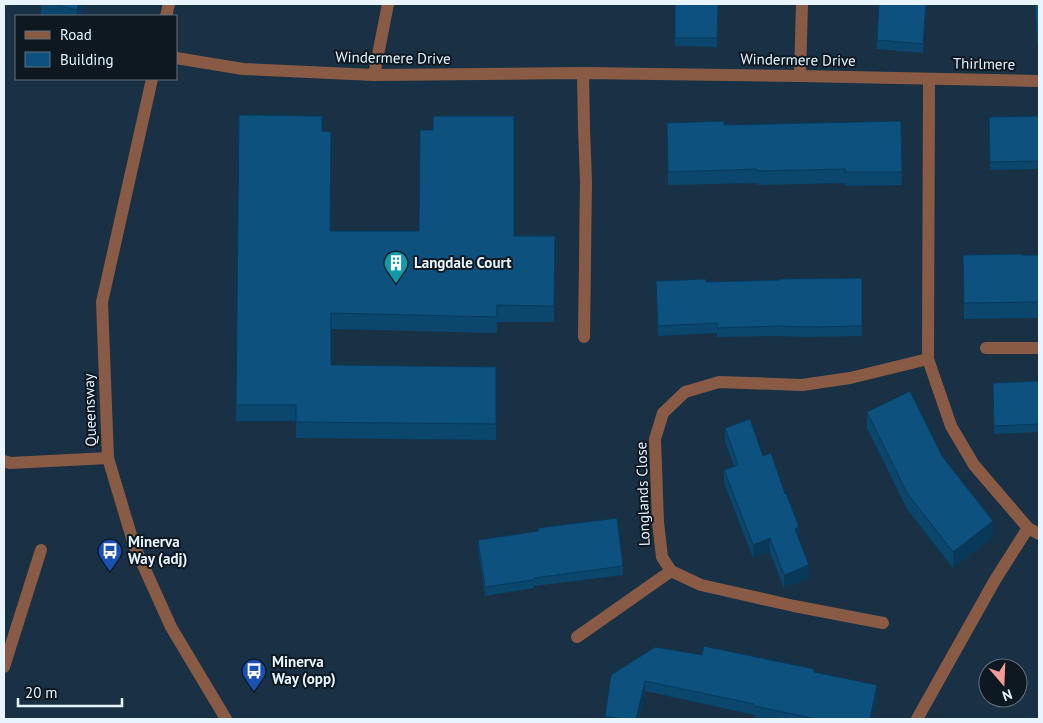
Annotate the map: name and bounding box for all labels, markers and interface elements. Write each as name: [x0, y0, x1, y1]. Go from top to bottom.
legend: [15, 15, 178, 80]
text: Road: [60, 25, 92, 44]
street label: Windermere Drive: [335, 47, 451, 68]
street label: Windermere Drive: [740, 49, 856, 70]
text: Building: [60, 50, 114, 69]
street label: Thirlmere: [953, 53, 1015, 74]
building icon: Langdale Court: [383, 250, 409, 284]
place label: Langdale Court: [414, 253, 512, 272]
street label: Queensway: [79, 373, 100, 447]
street label: Longlands Close: [631, 441, 654, 547]
place label: Minerva Way (adj): [128, 532, 187, 568]
bus stop icon: Minerva Way (adj): [97, 538, 123, 572]
place label: Minerva Way (opp): [272, 652, 336, 688]
bus stop icon: Minerva Way (opp): [241, 658, 267, 692]
north arrow: [978, 658, 1028, 708]
scale bar: [18, 676, 121, 708]
text: 20 m: [25, 683, 58, 702]
text: N: [1000, 685, 1015, 705]

